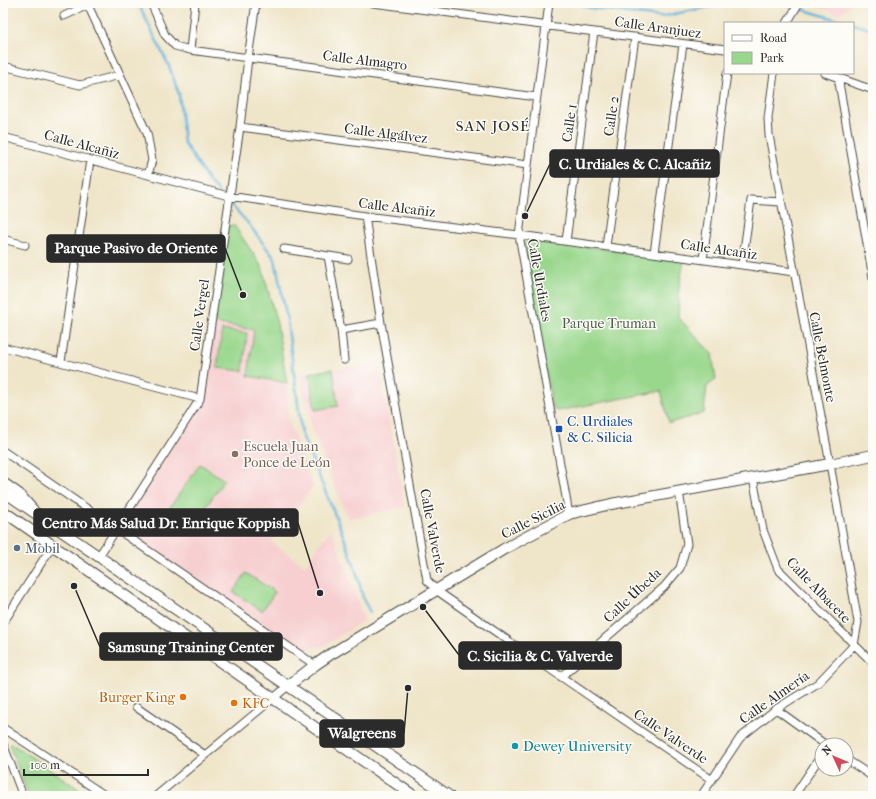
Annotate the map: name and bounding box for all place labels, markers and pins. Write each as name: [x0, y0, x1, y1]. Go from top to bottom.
callout: C. Urdiales & C. Alcañiz: [550, 150, 719, 177]
callout: Parque Pasivo de Oriente: [47, 235, 225, 262]
place label: C. Urdiales & C. Silicia: [567, 413, 633, 446]
marker: C. Urdiales & C. Silicia: [554, 424, 564, 434]
place label: Escuela Juan Ponce de León: [243, 438, 330, 471]
marker: Escuela Juan Ponce de León: [230, 449, 240, 459]
callout: Centro Más Salud Dr. Enrique Koppish: [34, 509, 298, 536]
place label: Mobil: [25, 540, 60, 557]
marker: Mobil: [12, 543, 22, 553]
callout: Samsung Training Center: [100, 633, 282, 660]
callout: C. Sicilia & C. Valverde: [459, 642, 621, 669]
place label: Burger King: [99, 689, 176, 706]
marker: Burger King: [178, 692, 188, 702]
place label: KFC: [242, 695, 269, 712]
marker: KFC: [229, 698, 239, 708]
callout: Walgreens: [320, 720, 404, 747]
place label: Dewey University: [523, 738, 633, 755]
marker: Dewey University: [510, 741, 520, 751]

